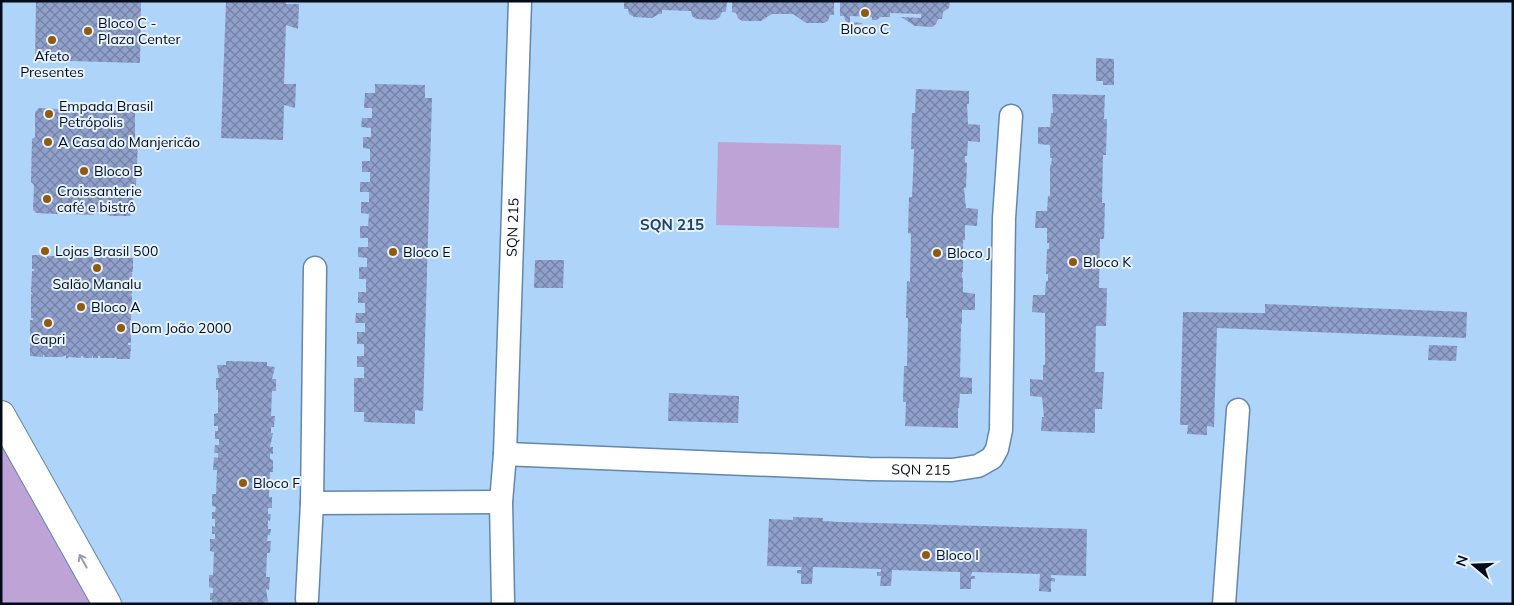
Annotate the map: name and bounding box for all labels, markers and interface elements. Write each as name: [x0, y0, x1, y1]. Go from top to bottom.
marker: Bloco C: [859, 7, 871, 19]
place label: Bloco C - Plaza Center: [98, 14, 181, 48]
place label: Bloco C: [841, 20, 889, 38]
marker: Bloco C - Plaza Center: [82, 25, 94, 37]
marker: Afeto Presentes: [46, 34, 58, 46]
place label: Afeto Presentes: [20, 47, 84, 81]
place label: Empada Brasil Petrópolis: [59, 97, 153, 131]
marker: Empada Brasil Petrópolis: [43, 108, 55, 120]
place label: A Casa do Manjericão: [58, 133, 200, 151]
marker: A Casa do Manjericão: [42, 136, 54, 148]
place label: Bloco B: [94, 162, 143, 180]
marker: Bloco B: [78, 165, 90, 177]
place label: Croissanterie café e bistrô: [57, 182, 142, 216]
marker: Croissanterie café e bistrô: [41, 193, 53, 205]
street label: SQN 215: [503, 198, 522, 257]
district label: SQN 215: [640, 215, 704, 234]
place label: Lojas Brasil 500: [55, 242, 158, 260]
place label: Bloco E: [403, 243, 451, 261]
place label: Bloco J: [947, 244, 991, 262]
marker: Lojas Brasil 500: [39, 245, 51, 257]
marker: Bloco E: [387, 246, 399, 258]
marker: Bloco J: [931, 247, 943, 259]
place label: Bloco K: [1083, 253, 1132, 271]
marker: Bloco K: [1067, 256, 1079, 268]
marker: Salão Manalu: [91, 262, 103, 274]
place label: Salão Manalu: [53, 275, 141, 293]
place label: Bloco A: [91, 298, 141, 316]
marker: Bloco A: [75, 301, 87, 313]
marker: Capri: [42, 317, 54, 329]
place label: Dom João 2000: [131, 319, 232, 337]
marker: Dom João 2000: [115, 322, 127, 334]
place label: Capri: [31, 330, 65, 348]
street label: SQN 215: [891, 460, 950, 479]
place label: Bloco F: [253, 474, 300, 492]
marker: Bloco F: [237, 477, 249, 489]
north arrow: [1449, 540, 1499, 590]
place label: Bloco I: [936, 546, 979, 564]
marker: Bloco I: [920, 549, 932, 561]
text: N: [1451, 553, 1472, 569]
one-way arrow: [78, 554, 88, 569]

